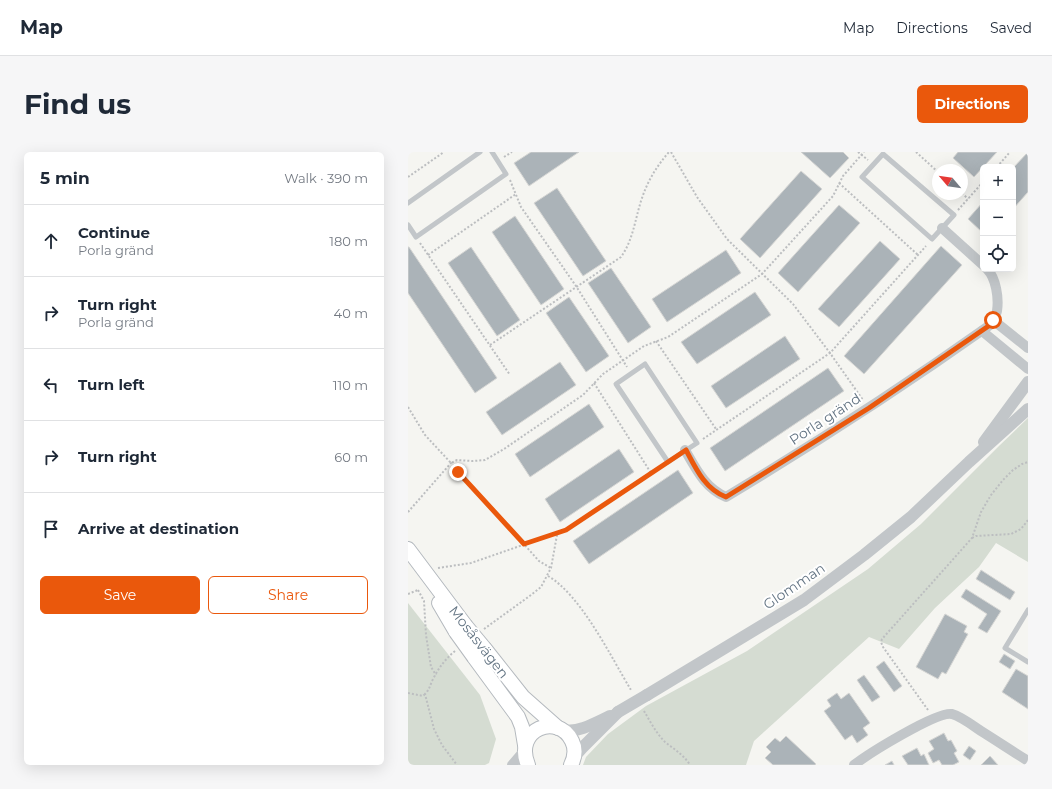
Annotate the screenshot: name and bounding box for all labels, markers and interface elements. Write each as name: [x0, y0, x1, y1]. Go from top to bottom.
text: Map: [20, 16, 63, 39]
text: Map: [843, 19, 874, 37]
text: Directions: [896, 19, 968, 37]
text: Saved: [990, 19, 1032, 37]
button: Directions: [917, 85, 1028, 123]
text: Find us: [24, 87, 131, 121]
north arrow: [932, 164, 968, 200]
map controls: [980, 164, 1016, 272]
button: +: [980, 164, 1016, 200]
text: 5 min: [40, 168, 90, 188]
text: Walk · 390 m: [284, 170, 368, 186]
button: −: [980, 200, 1016, 236]
text: Continue: [78, 223, 150, 242]
icon: ahead: [40, 230, 62, 252]
text: 180 m: [329, 233, 368, 249]
button: locate: [980, 236, 1016, 272]
text: Porla gränd: [78, 242, 154, 258]
text: Turn right: [78, 295, 157, 314]
icon: right: [40, 302, 62, 324]
text: 40 m: [334, 305, 368, 321]
route start: [984, 311, 1002, 329]
text: Porla gränd: [78, 314, 154, 330]
icon: left: [40, 374, 62, 396]
text: Turn left: [78, 375, 145, 394]
text: 110 m: [333, 377, 368, 393]
street label: Porla gränd: [786, 389, 864, 449]
icon: right: [40, 446, 62, 468]
text: Turn right: [78, 447, 157, 466]
text: 60 m: [334, 449, 368, 465]
route end: [449, 463, 467, 481]
icon: arrive: [40, 518, 62, 540]
text: Arrive at destination: [78, 519, 239, 538]
street label: Glomman: [760, 559, 828, 613]
button: Save: [40, 576, 200, 614]
button: Share: [208, 576, 368, 614]
street label: Mosåsvägen: [445, 602, 513, 682]

